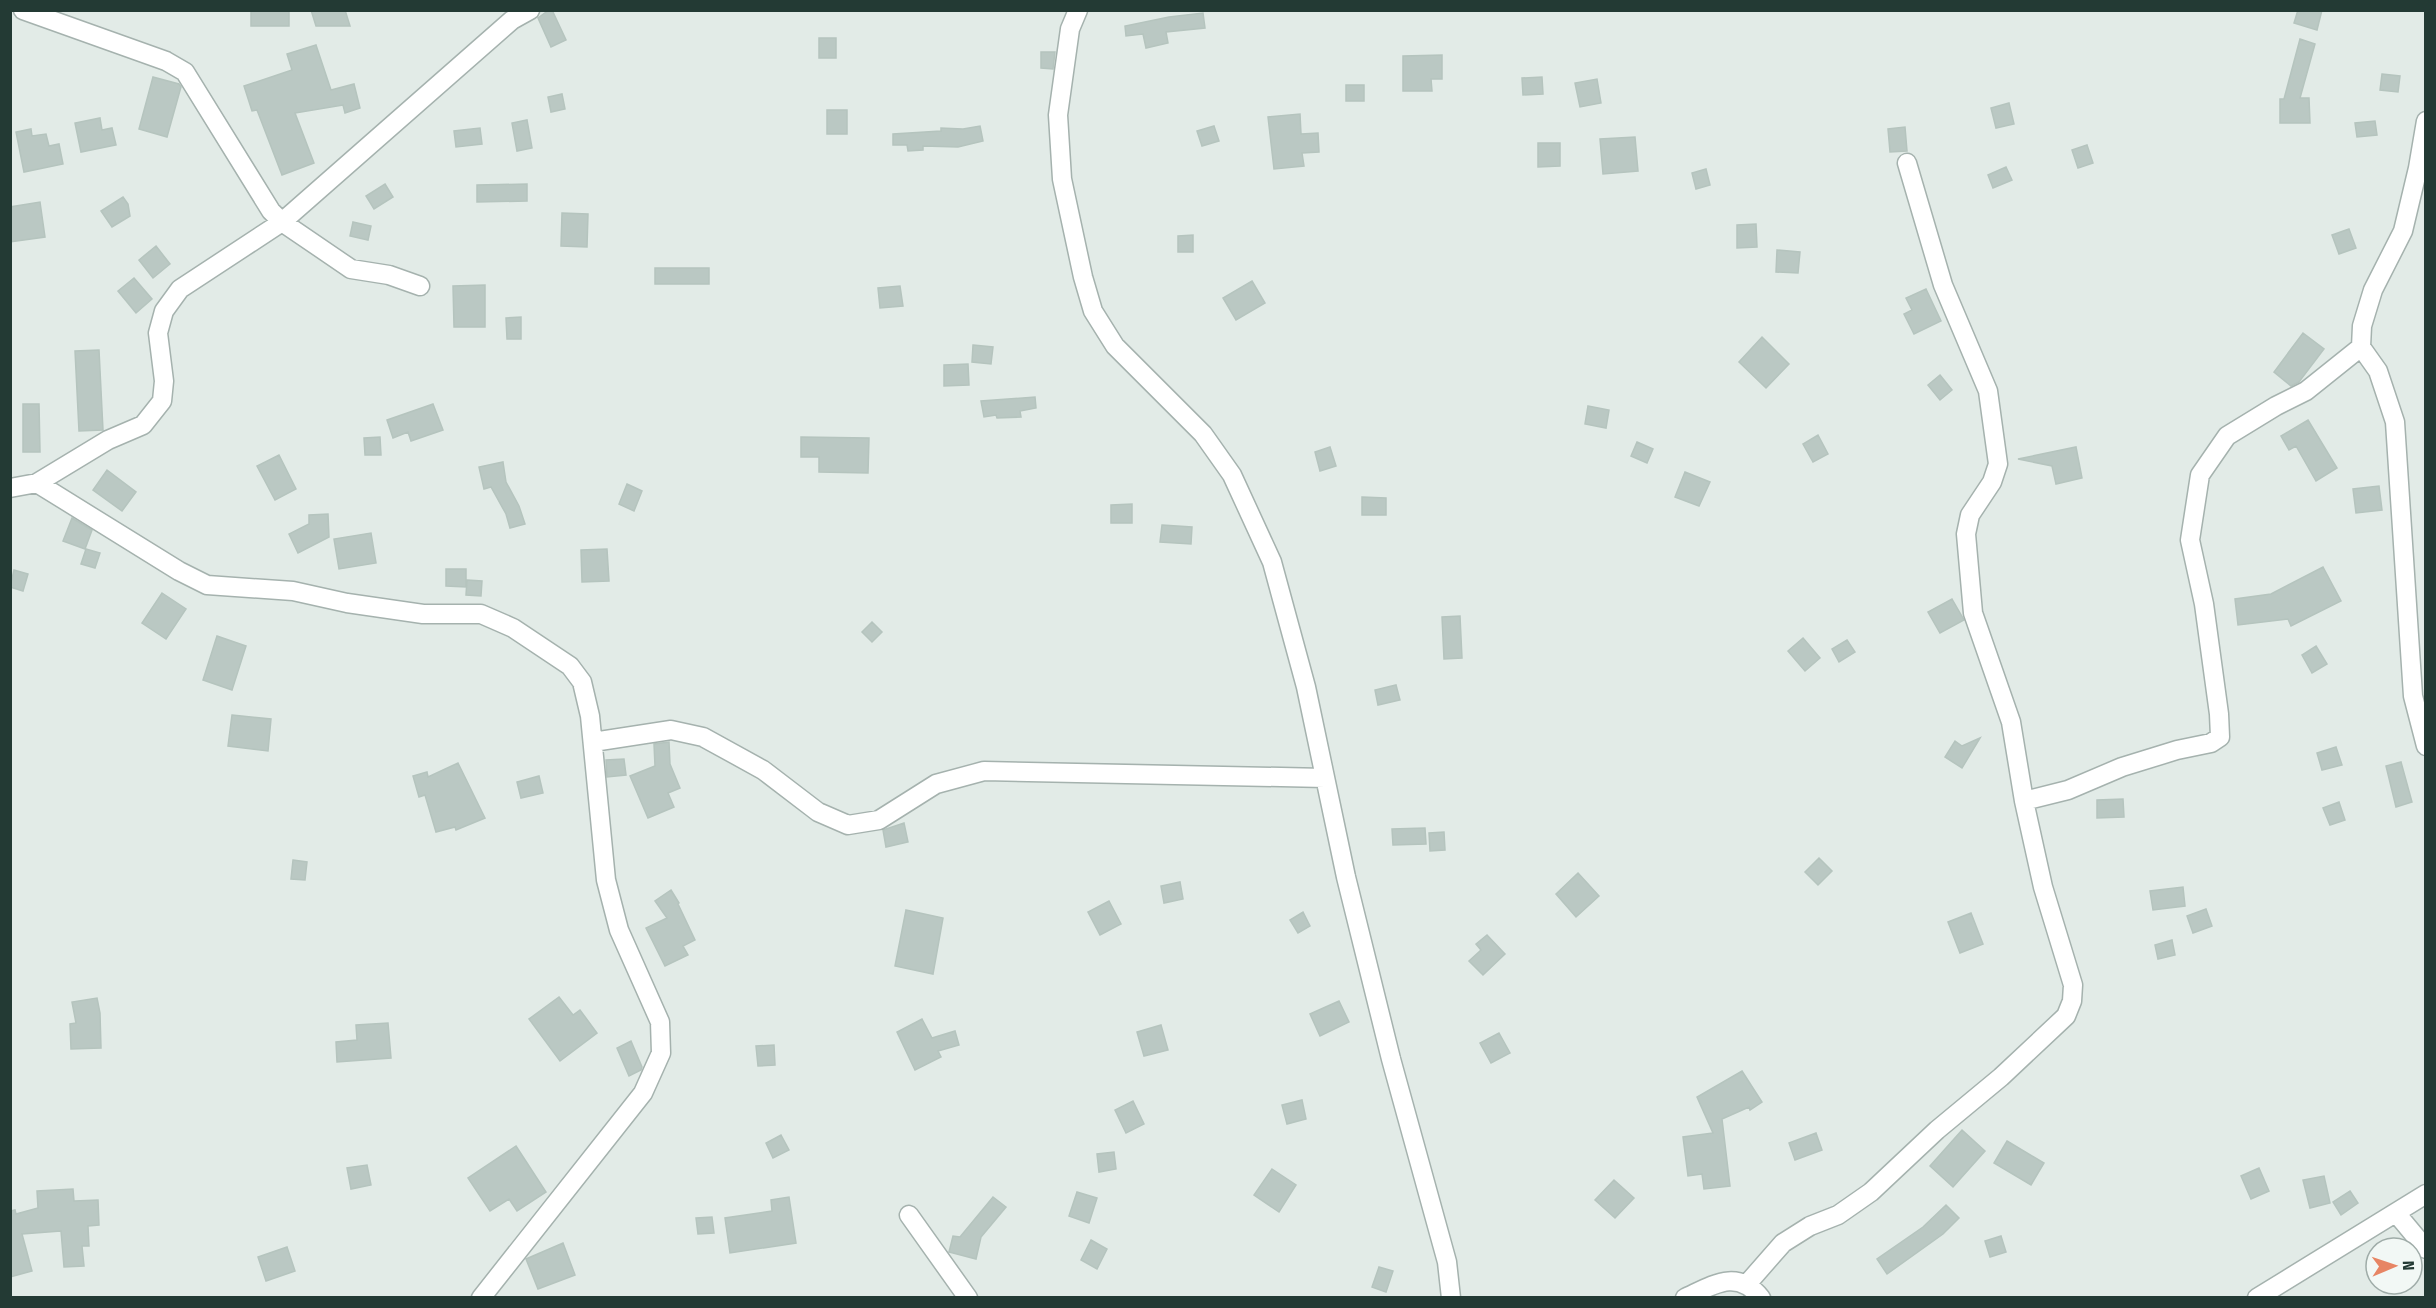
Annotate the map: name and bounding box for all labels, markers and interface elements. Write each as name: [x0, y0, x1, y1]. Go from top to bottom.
north arrow: [2364, 1236, 2424, 1296]
text: N: [2399, 1260, 2418, 1271]

